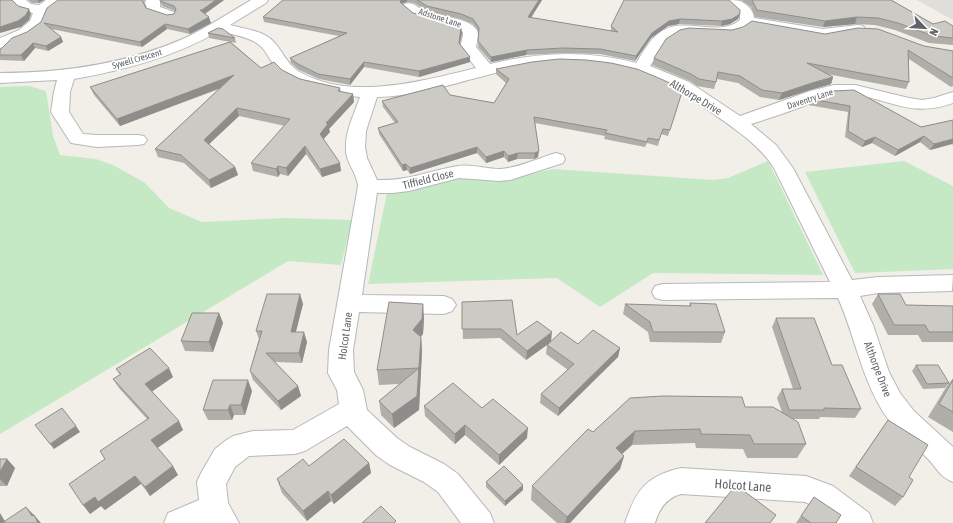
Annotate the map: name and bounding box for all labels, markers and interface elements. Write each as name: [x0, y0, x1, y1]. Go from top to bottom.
street label: Adstone Lane: [417, 6, 463, 30]
north arrow: [905, 8, 945, 48]
text: N: [927, 27, 941, 38]
street label: Sywell Crescent: [111, 47, 163, 71]
street label: Althorpe Drive: [668, 77, 724, 117]
street label: Daventry Lane: [786, 87, 834, 111]
street label: Tiffield Close: [401, 167, 455, 191]
street label: Holcot Lane: [336, 311, 354, 361]
street label: Althorpe Drive: [862, 340, 894, 398]
street label: Holcot Lane: [714, 476, 772, 495]

